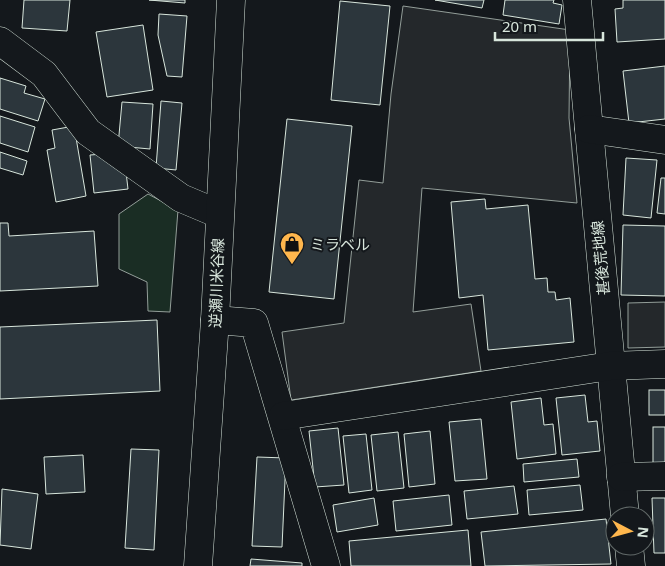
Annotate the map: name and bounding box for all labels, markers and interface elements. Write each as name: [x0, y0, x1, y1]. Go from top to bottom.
scale bar: [495, 10, 602, 42]
text: 20 m: [502, 16, 537, 36]
street label: 甚後荒地線: [587, 220, 613, 296]
shop icon: ミラベル: [279, 231, 305, 265]
place label: ミラベル: [310, 234, 370, 254]
street label: 逆瀬川米谷線: [204, 238, 228, 328]
north arrow: [605, 506, 655, 556]
text: N: [633, 526, 653, 539]

